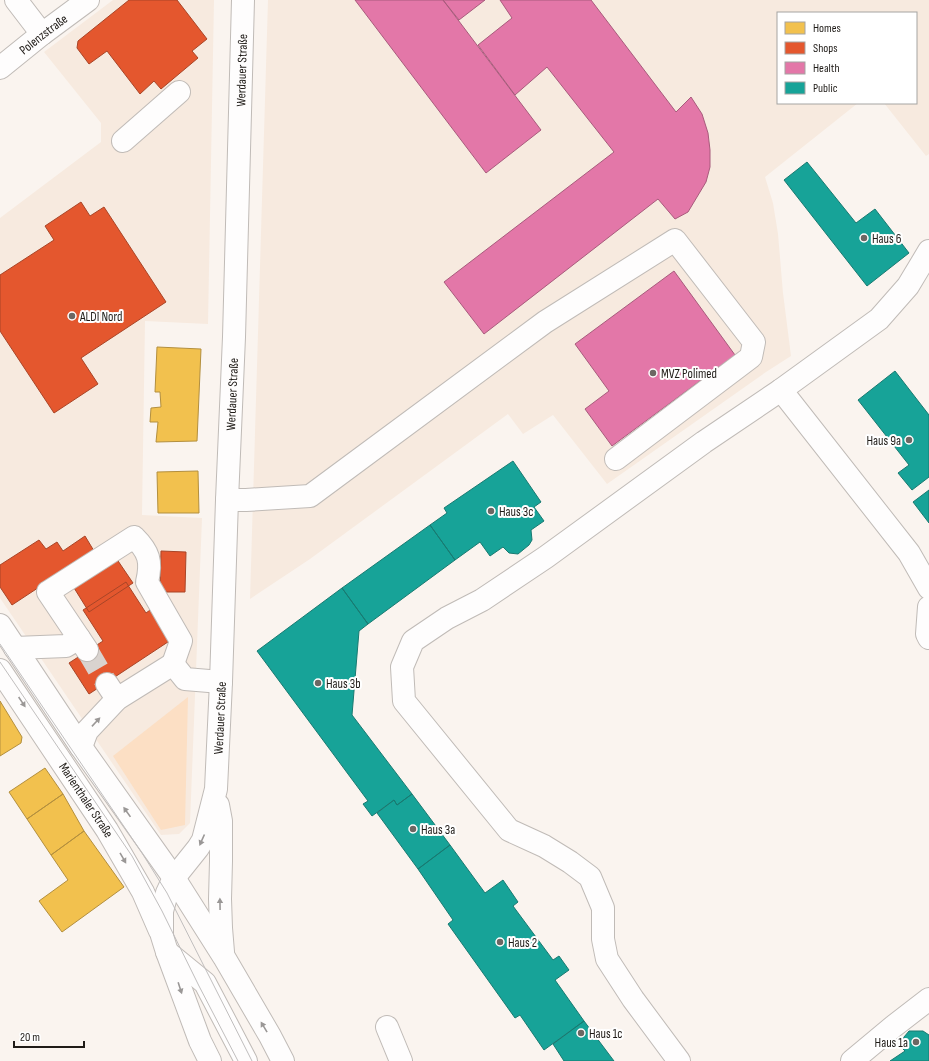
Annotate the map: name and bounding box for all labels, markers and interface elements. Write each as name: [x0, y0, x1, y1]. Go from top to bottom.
street label: Polenzstraße: [16, 11, 71, 58]
legend: [777, 12, 917, 104]
text: Homes: [813, 21, 841, 36]
street label: Werdauer Straße: [233, 34, 251, 107]
text: Shops: [813, 41, 838, 56]
text: Health: [813, 61, 840, 76]
text: Public: [813, 81, 838, 96]
place label: Haus 6: [872, 231, 902, 247]
marker: Haus 6: [859, 233, 869, 243]
place label: ALDI Nord: [79, 309, 122, 325]
marker: ALDI Nord: [67, 311, 77, 321]
street label: Werdauer Straße: [223, 357, 242, 431]
place label: MVZ Polimed: [661, 366, 717, 382]
marker: MVZ Polimed: [648, 368, 658, 378]
place label: Haus 9a: [866, 433, 901, 449]
marker: Haus 9a: [904, 435, 914, 445]
place label: Haus 3c: [499, 504, 533, 520]
marker: Haus 3c: [486, 506, 496, 516]
place label: Haus 3b: [326, 676, 361, 692]
marker: Haus 3b: [313, 678, 323, 688]
street label: Werdauer Straße: [211, 681, 230, 755]
one-way arrow: [18, 697, 26, 708]
one-way arrow: [91, 717, 100, 726]
street label: Marienthaler Straße: [55, 760, 116, 840]
one-way arrow: [123, 807, 131, 817]
place label: Haus 3a: [421, 822, 455, 838]
marker: Haus 3a: [408, 824, 418, 834]
one-way arrow: [199, 834, 205, 845]
one-way arrow: [120, 852, 127, 864]
one-way arrow: [217, 897, 223, 910]
place label: Haus 2: [508, 935, 537, 951]
marker: Haus 2: [495, 937, 505, 947]
one-way arrow: [177, 983, 183, 995]
one-way arrow: [261, 1021, 268, 1033]
scale bar: [14, 1023, 84, 1049]
place label: Haus 1c: [589, 1026, 623, 1042]
marker: Haus 1c: [576, 1028, 586, 1038]
text: 20 m: [20, 1030, 40, 1045]
place label: Haus 1a: [875, 1035, 908, 1051]
marker: Haus 1a: [911, 1037, 921, 1047]

